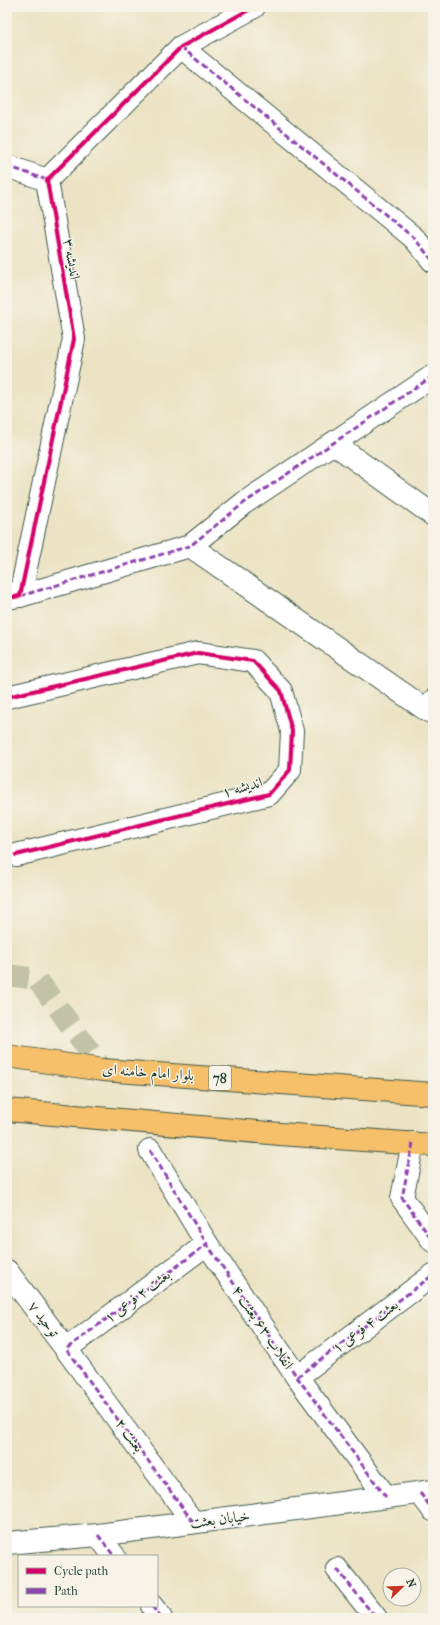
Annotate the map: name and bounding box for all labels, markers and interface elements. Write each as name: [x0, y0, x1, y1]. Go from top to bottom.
street label: اندیشه ۳: [60, 237, 84, 281]
street label: اندیشه ۱: [220, 773, 264, 801]
street label: بلوار امام خامنه ای: [101, 1060, 195, 1088]
road number: 78: [209, 1066, 231, 1090]
street label: بعثت ۲ فرعی ۱: [100, 1265, 174, 1327]
street label: انقلاب ۶۳ بعثت ۴: [228, 1282, 298, 1372]
street label: بعثت ۴ فرعی ۱: [328, 1295, 402, 1357]
street label: توحید ۷: [24, 1297, 64, 1341]
street label: بعثت ۲: [112, 1415, 148, 1455]
street label: خیابان بعثت: [189, 1506, 251, 1532]
legend: [18, 1555, 158, 1607]
text: Cycle path: [54, 1564, 109, 1578]
north arrow: [382, 1567, 422, 1607]
text: N: [403, 1577, 419, 1590]
text: Path: [54, 1584, 78, 1598]

